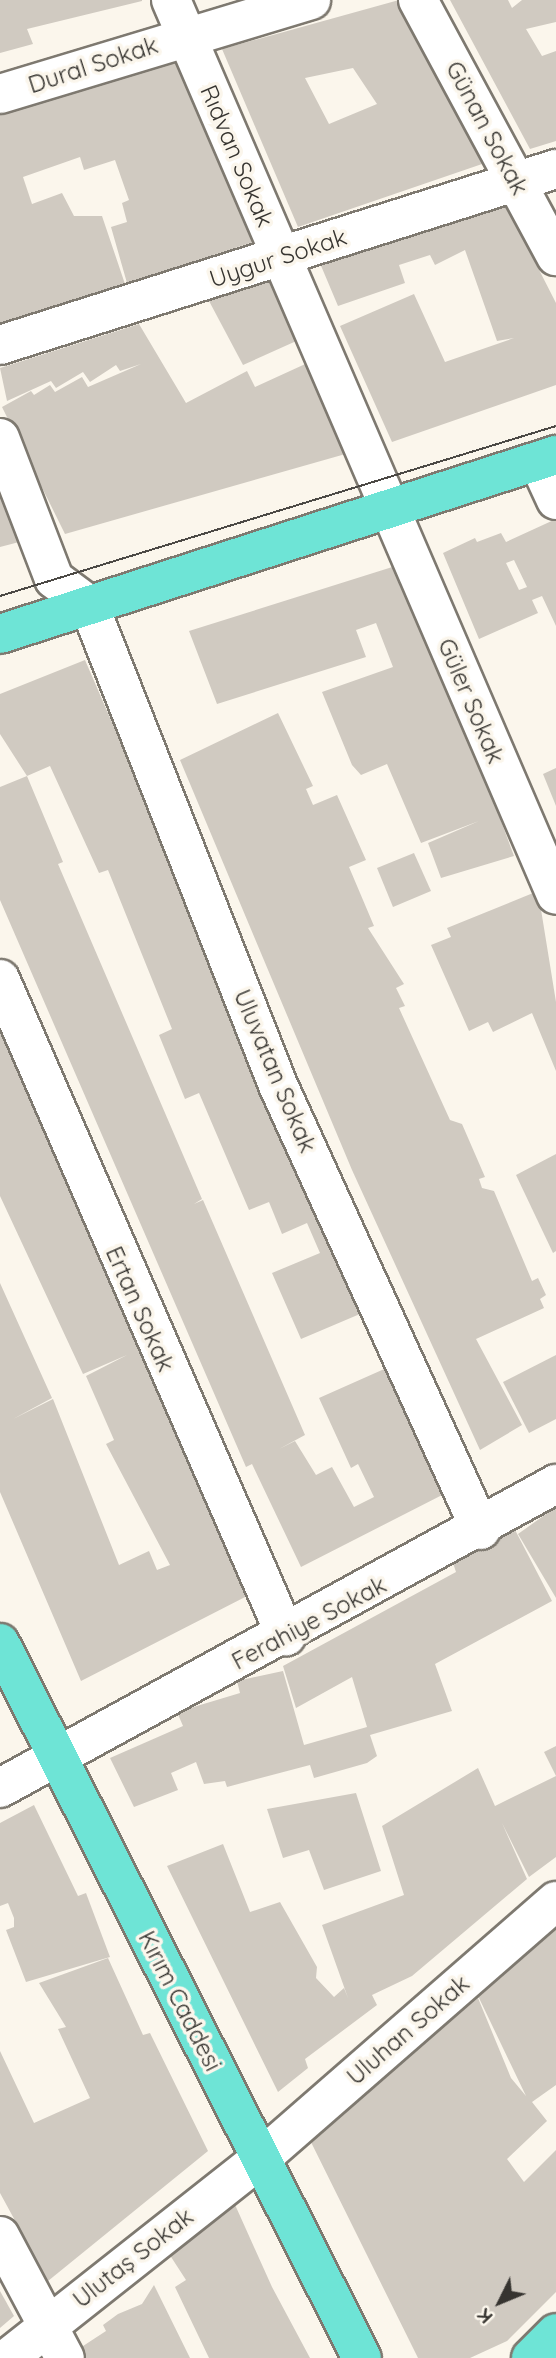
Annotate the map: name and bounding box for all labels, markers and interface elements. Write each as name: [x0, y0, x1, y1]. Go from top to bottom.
street label: Dural Sokak: [25, 31, 161, 99]
street label: Günan Sokak: [440, 56, 534, 200]
street label: Rıdvan Sokak: [194, 81, 280, 231]
street label: Uygur Sokak: [206, 222, 350, 294]
street label: Güler Sokak: [432, 634, 510, 768]
street label: Uluvatan Sokak: [228, 985, 322, 1157]
street label: Ertan Sokak: [100, 1242, 180, 1376]
street label: Ferahiye Sokak: [227, 1570, 391, 1676]
street label: Kırım Caddesi: [132, 1926, 228, 2076]
street label: Uluhan Sokak: [341, 1969, 475, 2091]
street label: Ulutaş Sokak: [67, 2202, 199, 2314]
north arrow: [465, 2267, 535, 2337]
text: K: [472, 2304, 498, 2329]

